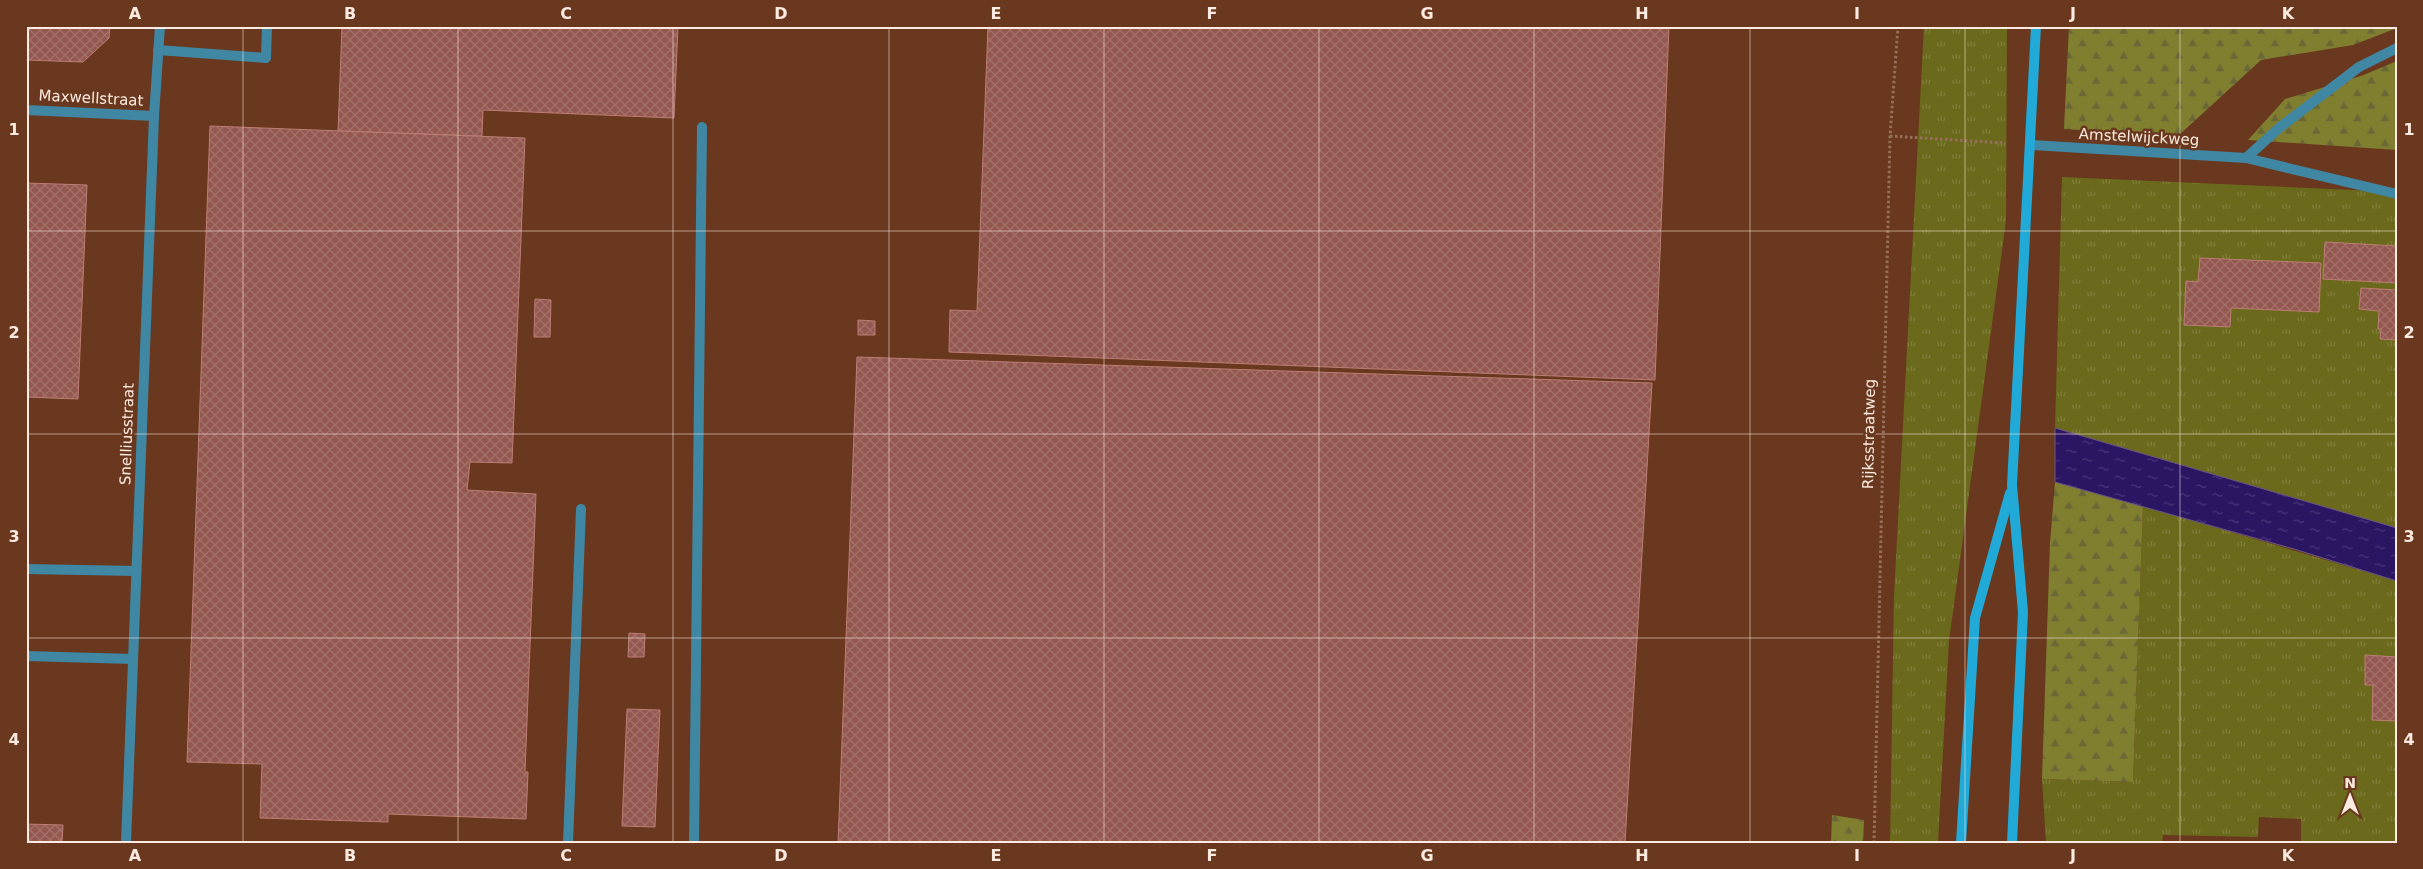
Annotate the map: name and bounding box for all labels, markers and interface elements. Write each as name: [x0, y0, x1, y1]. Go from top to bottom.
text: A: [129, 4, 142, 23]
text: B: [344, 4, 356, 23]
text: C: [560, 4, 572, 23]
text: D: [774, 4, 788, 23]
text: E: [991, 4, 1001, 23]
text: F: [1207, 4, 1217, 23]
text: G: [1420, 4, 1434, 23]
text: H: [1635, 4, 1649, 23]
text: I: [1854, 4, 1860, 23]
text: J: [2069, 4, 2076, 23]
text: K: [2282, 4, 2295, 23]
street label: Maxwellstraat: [38, 86, 144, 110]
text: 1: [8, 120, 20, 139]
text: 1: [2403, 120, 2415, 139]
street label: Amstelwijckweg: [2078, 125, 2200, 149]
text: 2: [8, 323, 20, 342]
text: 2: [2403, 323, 2415, 342]
street label: Rijksstraatweg: [1859, 379, 1879, 489]
street label: Snelliusstraat: [116, 382, 138, 485]
text: 3: [8, 527, 20, 546]
text: 3: [2403, 527, 2415, 546]
text: 4: [8, 730, 20, 749]
text: 4: [2403, 730, 2415, 749]
north arrow: [2326, 772, 2376, 822]
text: N: [2344, 775, 2356, 791]
text: A: [129, 846, 142, 865]
text: B: [344, 846, 356, 865]
text: C: [560, 846, 572, 865]
text: D: [774, 846, 788, 865]
text: E: [991, 846, 1001, 865]
text: F: [1207, 846, 1217, 865]
text: G: [1420, 846, 1434, 865]
text: H: [1635, 846, 1649, 865]
text: I: [1854, 846, 1860, 865]
text: J: [2069, 846, 2076, 865]
text: K: [2282, 846, 2295, 865]

